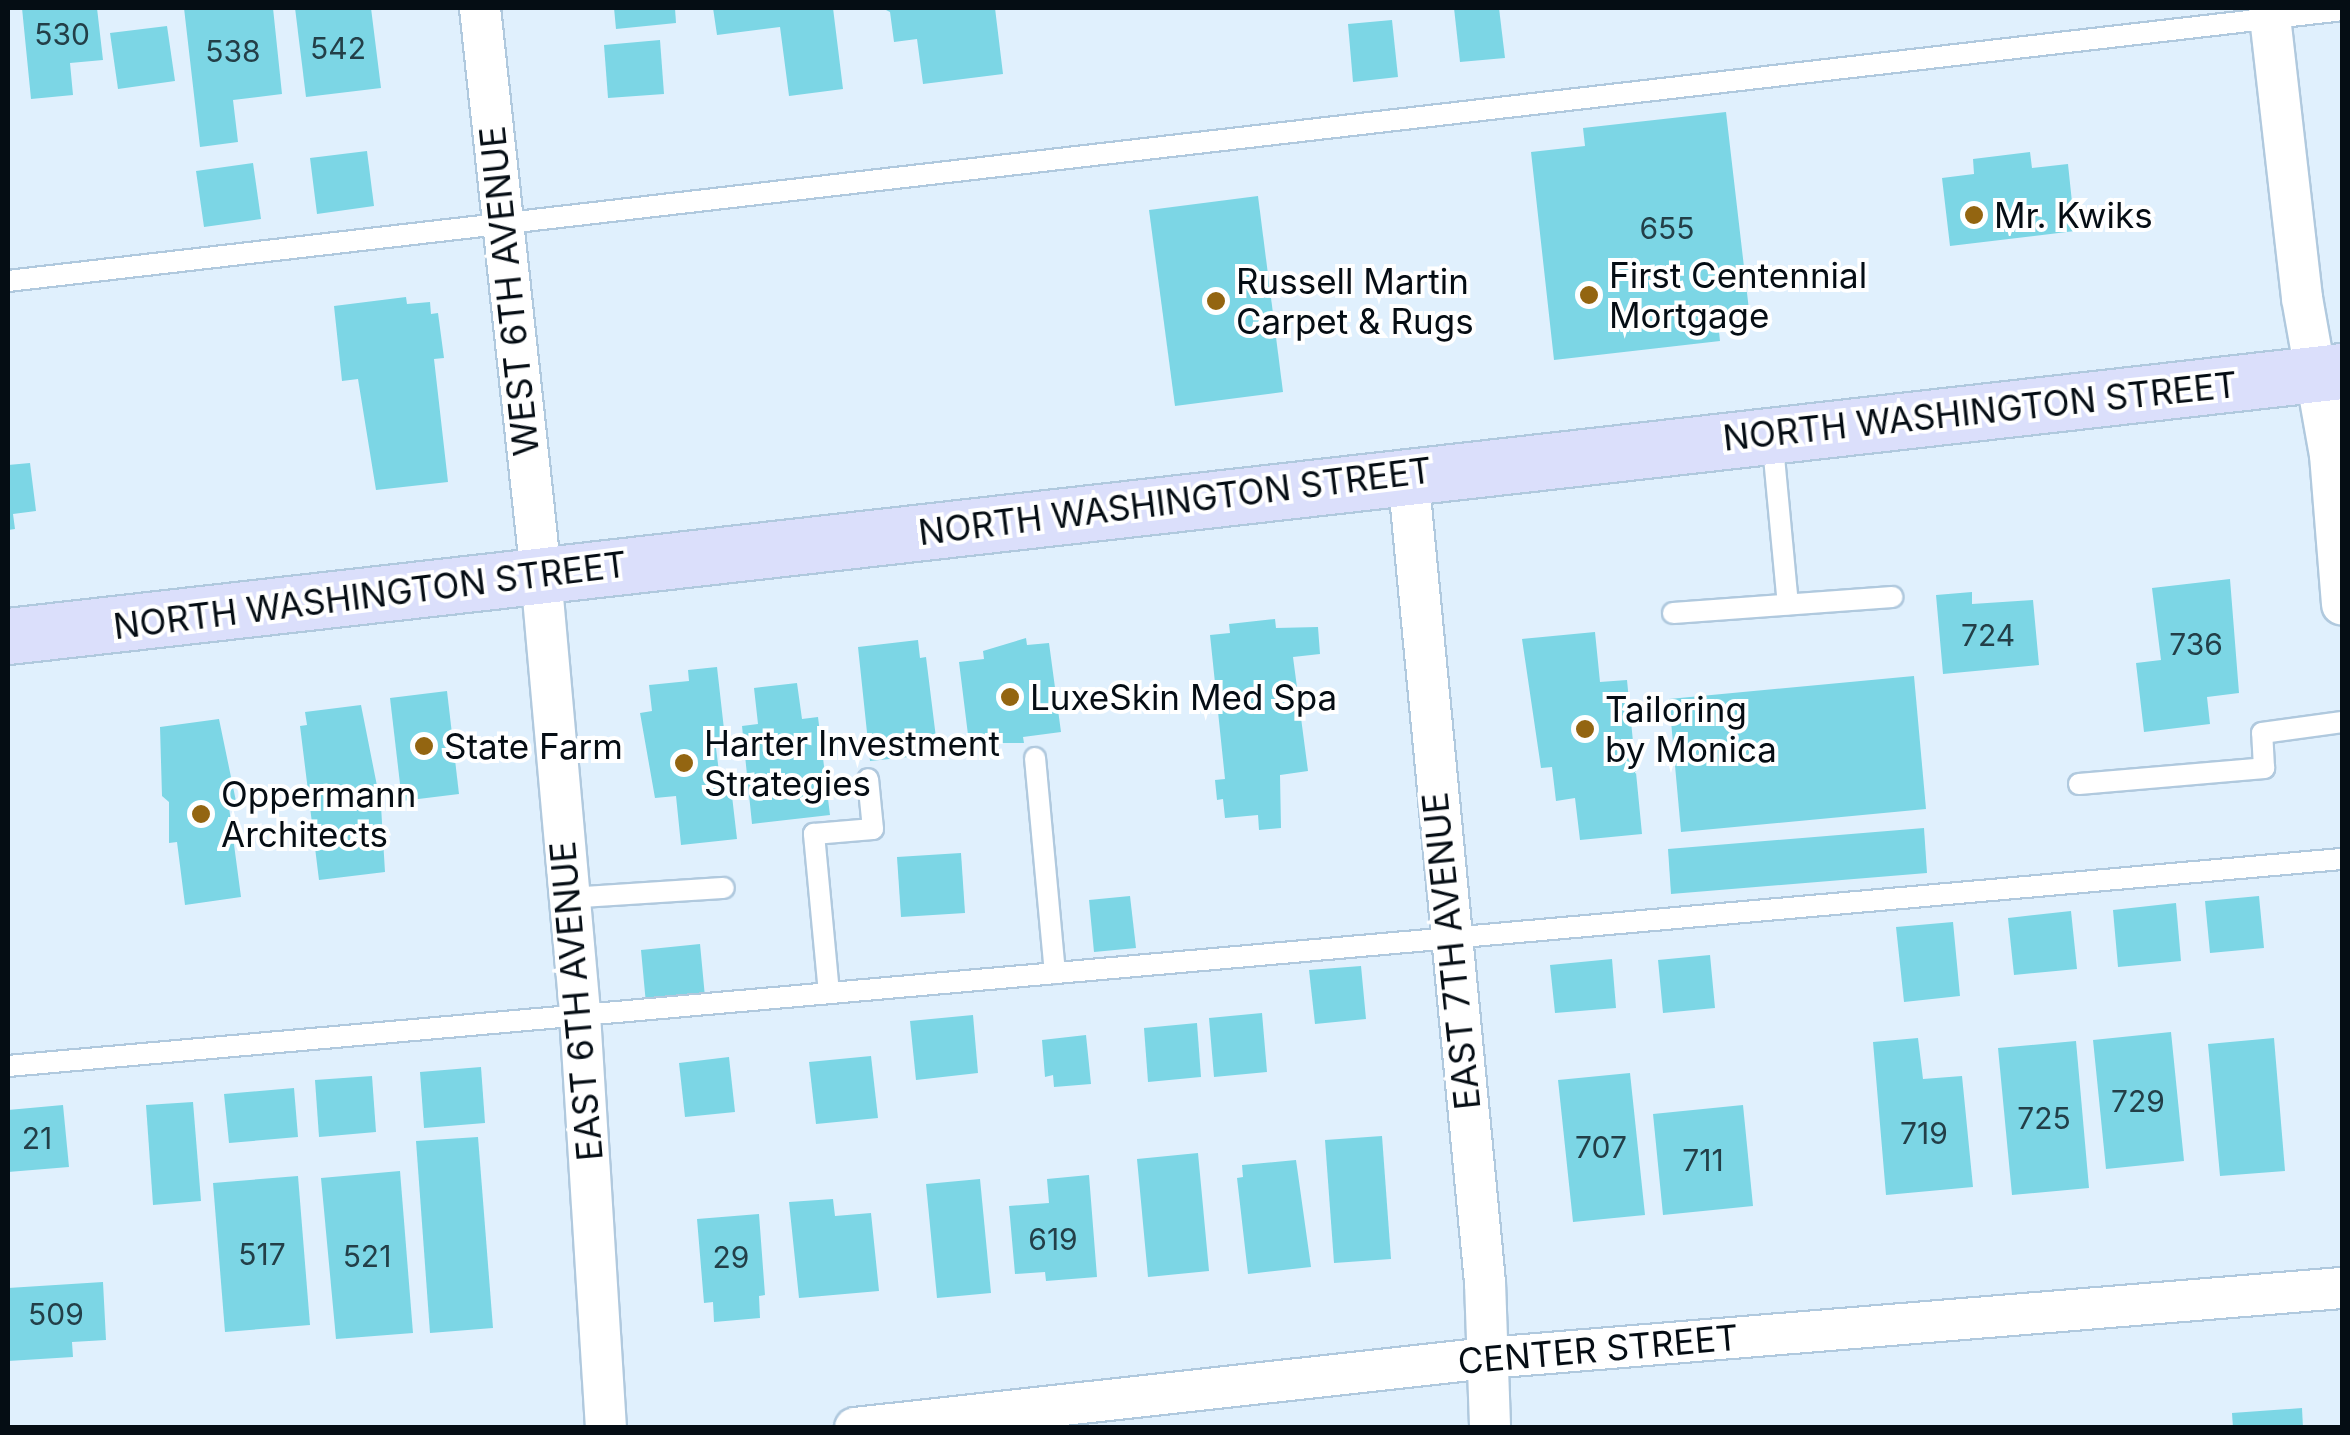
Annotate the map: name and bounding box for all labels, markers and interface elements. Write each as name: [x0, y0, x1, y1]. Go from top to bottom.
house number: 530: [34, 16, 90, 52]
house number: 542: [310, 30, 366, 66]
house number: 538: [205, 33, 261, 69]
street label: WEST 6TH AVENUE: [471, 124, 547, 458]
place label: Mr. Kwiks: [1994, 194, 2153, 236]
marker: Mr. Kwiks: [1963, 204, 1985, 226]
house number: 655: [1639, 210, 1695, 246]
place label: First Centennial Mortgage: [1609, 254, 1867, 336]
place label: Russell Martin Carpet & Rugs: [1236, 260, 1474, 342]
marker: First Centennial Mortgage: [1578, 284, 1600, 306]
marker: Russell Martin Carpet & Rugs: [1205, 290, 1227, 312]
street label: NORTH WASHINGTON STREET: [1721, 363, 2239, 459]
street label: NORTH WASHINGTON STREET: [916, 449, 1434, 553]
street label: NORTH WASHINGTON STREET: [111, 543, 629, 647]
house number: 724: [1961, 617, 2015, 653]
house number: 736: [2169, 626, 2223, 662]
place label: LuxeSkin Med Spa: [1030, 676, 1337, 718]
marker: LuxeSkin Med Spa: [999, 686, 1021, 708]
place label: Tailoring by Monica: [1605, 688, 1777, 770]
marker: Tailoring by Monica: [1574, 718, 1596, 740]
place label: Harter Investment Strategies: [704, 722, 1000, 804]
place label: State Farm: [444, 725, 623, 767]
marker: State Farm: [413, 735, 435, 757]
marker: Harter Investment Strategies: [673, 752, 695, 774]
place label: Oppermann Architects: [221, 773, 416, 855]
street label: EAST 7TH AVENUE: [1413, 790, 1489, 1112]
marker: Oppermann Architects: [190, 803, 212, 825]
street label: EAST 6TH AVENUE: [541, 839, 611, 1163]
house number: 729: [2111, 1083, 2165, 1119]
house number: 725: [2017, 1100, 2071, 1136]
house number: 719: [1900, 1115, 1948, 1151]
house number: 21: [22, 1120, 52, 1156]
house number: 707: [1575, 1129, 1627, 1165]
house number: 711: [1682, 1142, 1724, 1178]
house number: 619: [1028, 1221, 1078, 1257]
house number: 517: [238, 1236, 286, 1272]
house number: 521: [343, 1238, 391, 1274]
house number: 29: [713, 1239, 749, 1275]
house number: 509: [28, 1296, 84, 1332]
street label: CENTER STREET: [1456, 1316, 1740, 1382]

